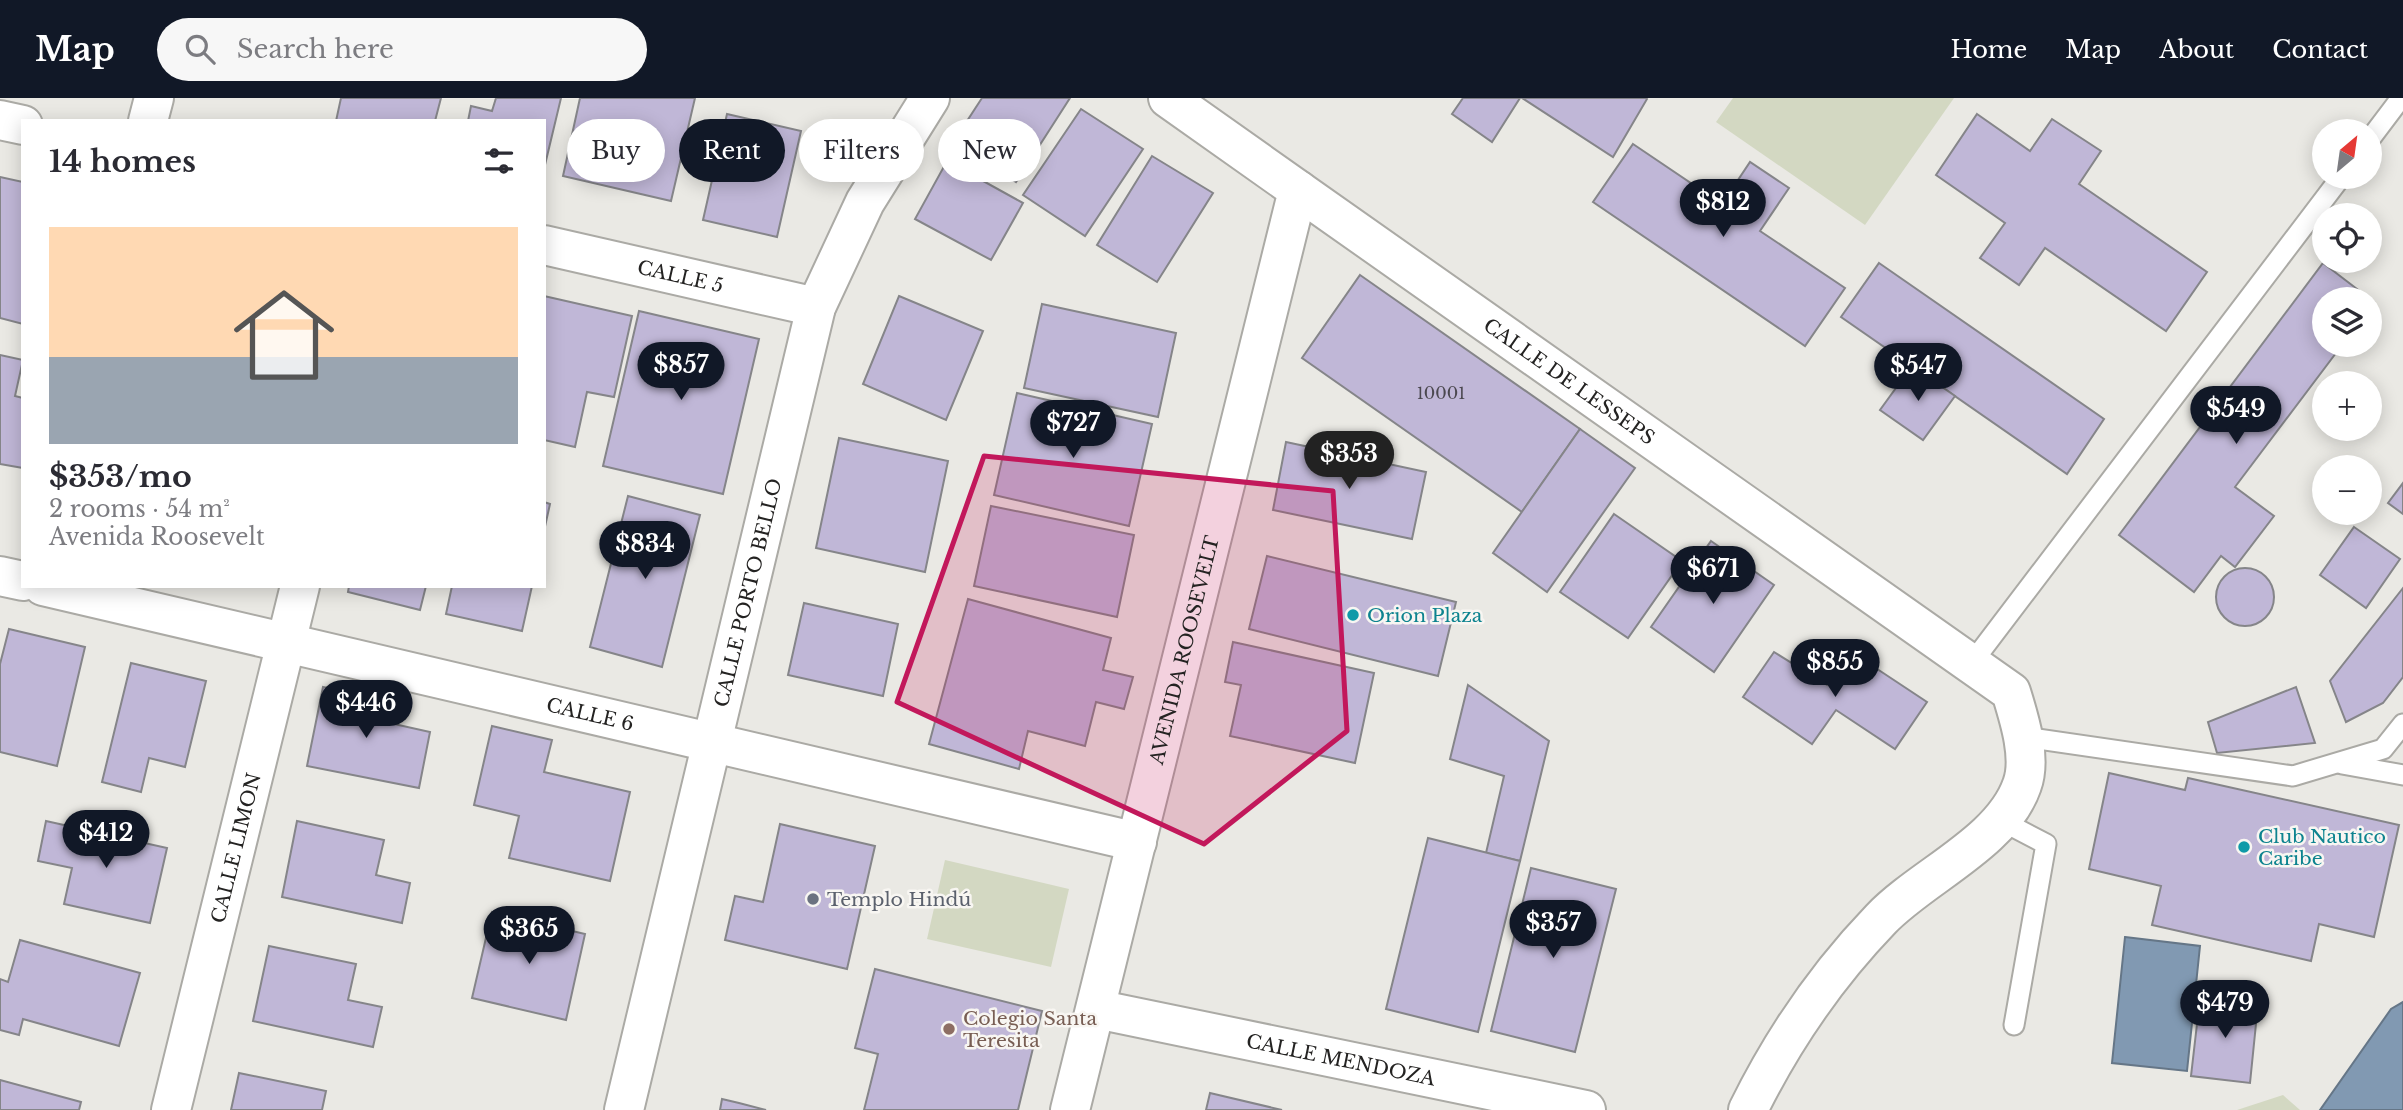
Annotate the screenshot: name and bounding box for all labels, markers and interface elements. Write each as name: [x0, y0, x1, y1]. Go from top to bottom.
search box: [157, 18, 647, 81]
text: Map: [35, 29, 115, 70]
icon: search: [181, 30, 219, 68]
text: Search here: [237, 33, 394, 65]
text: Home: [1951, 35, 2027, 64]
text: Map: [2065, 35, 2121, 64]
text: About: [2159, 35, 2234, 64]
text: Contact: [2272, 35, 2368, 64]
chip: Buy: [567, 119, 665, 182]
chip: Rent: [679, 119, 785, 182]
chip: Filters: [799, 119, 924, 182]
chip: New: [938, 119, 1041, 182]
north arrow: [2312, 119, 2382, 189]
map controls: [2312, 119, 2382, 525]
icon: filters: [480, 142, 518, 180]
text: 14 homes: [49, 143, 196, 180]
pin: $812: [1682, 180, 1764, 239]
text: $812: [1696, 188, 1750, 216]
button: locate: [2312, 203, 2382, 273]
street label: CALLE 5: [635, 255, 726, 297]
icon: home: [221, 272, 347, 398]
button: layers: [2312, 287, 2382, 357]
street label: CALLE DE LESSEPS: [1479, 313, 1659, 449]
pin: $857: [640, 342, 722, 402]
pin: $547: [1877, 344, 1959, 403]
text: $857: [654, 351, 708, 379]
text: $547: [1890, 352, 1946, 380]
button: +: [2312, 371, 2382, 441]
house number: 10001: [1417, 383, 1465, 403]
pin: $549: [2195, 386, 2277, 446]
text: $549: [2206, 395, 2266, 423]
pin: $727: [1032, 400, 1114, 460]
text: $727: [1046, 409, 1100, 437]
pin: $353: [1308, 432, 1390, 491]
text: $353: [1320, 440, 1378, 468]
button: −: [2312, 455, 2382, 525]
text: $353/mo: [49, 458, 192, 495]
street label: CALLE PORTO BELLO: [709, 476, 786, 709]
text: 2 rooms · 54 m²: [49, 495, 230, 523]
pin: $834: [604, 522, 686, 581]
text: Avenida Roosevelt: [49, 523, 265, 551]
text: $834: [615, 530, 675, 558]
street label: AVENIDA ROOSEVELT: [1144, 533, 1223, 768]
pin: $671: [1672, 546, 1754, 606]
text: $671: [1687, 555, 1739, 583]
place label: Orion Plaza: [1367, 604, 1483, 627]
marker: Orion Plaza: [1345, 607, 1361, 623]
pin: $855: [1794, 640, 1876, 699]
text: $855: [1807, 648, 1863, 676]
pin: $446: [325, 680, 407, 740]
text: $446: [336, 689, 396, 717]
street label: CALLE 6: [544, 693, 636, 735]
street label: CALLE LIMON: [206, 770, 265, 925]
pin: $412: [65, 810, 147, 870]
text: $412: [78, 819, 134, 847]
place label: Club Nautico Caribe: [2258, 825, 2386, 870]
marker: Club Nautico Caribe: [2236, 839, 2252, 855]
place label: Templo Hindú: [827, 888, 971, 911]
marker: Templo Hindú: [805, 891, 821, 907]
pin: $357: [1512, 900, 1594, 960]
pin: $365: [488, 906, 570, 966]
text: $357: [1525, 909, 1581, 937]
text: $365: [500, 915, 558, 943]
pin: $479: [2184, 981, 2266, 1040]
text: $479: [2196, 989, 2254, 1017]
place label: Colegio Santa Teresita: [963, 1007, 1098, 1052]
marker: Colegio Santa Teresita: [941, 1021, 957, 1037]
street label: CALLE MENDOZA: [1244, 1029, 1438, 1090]

